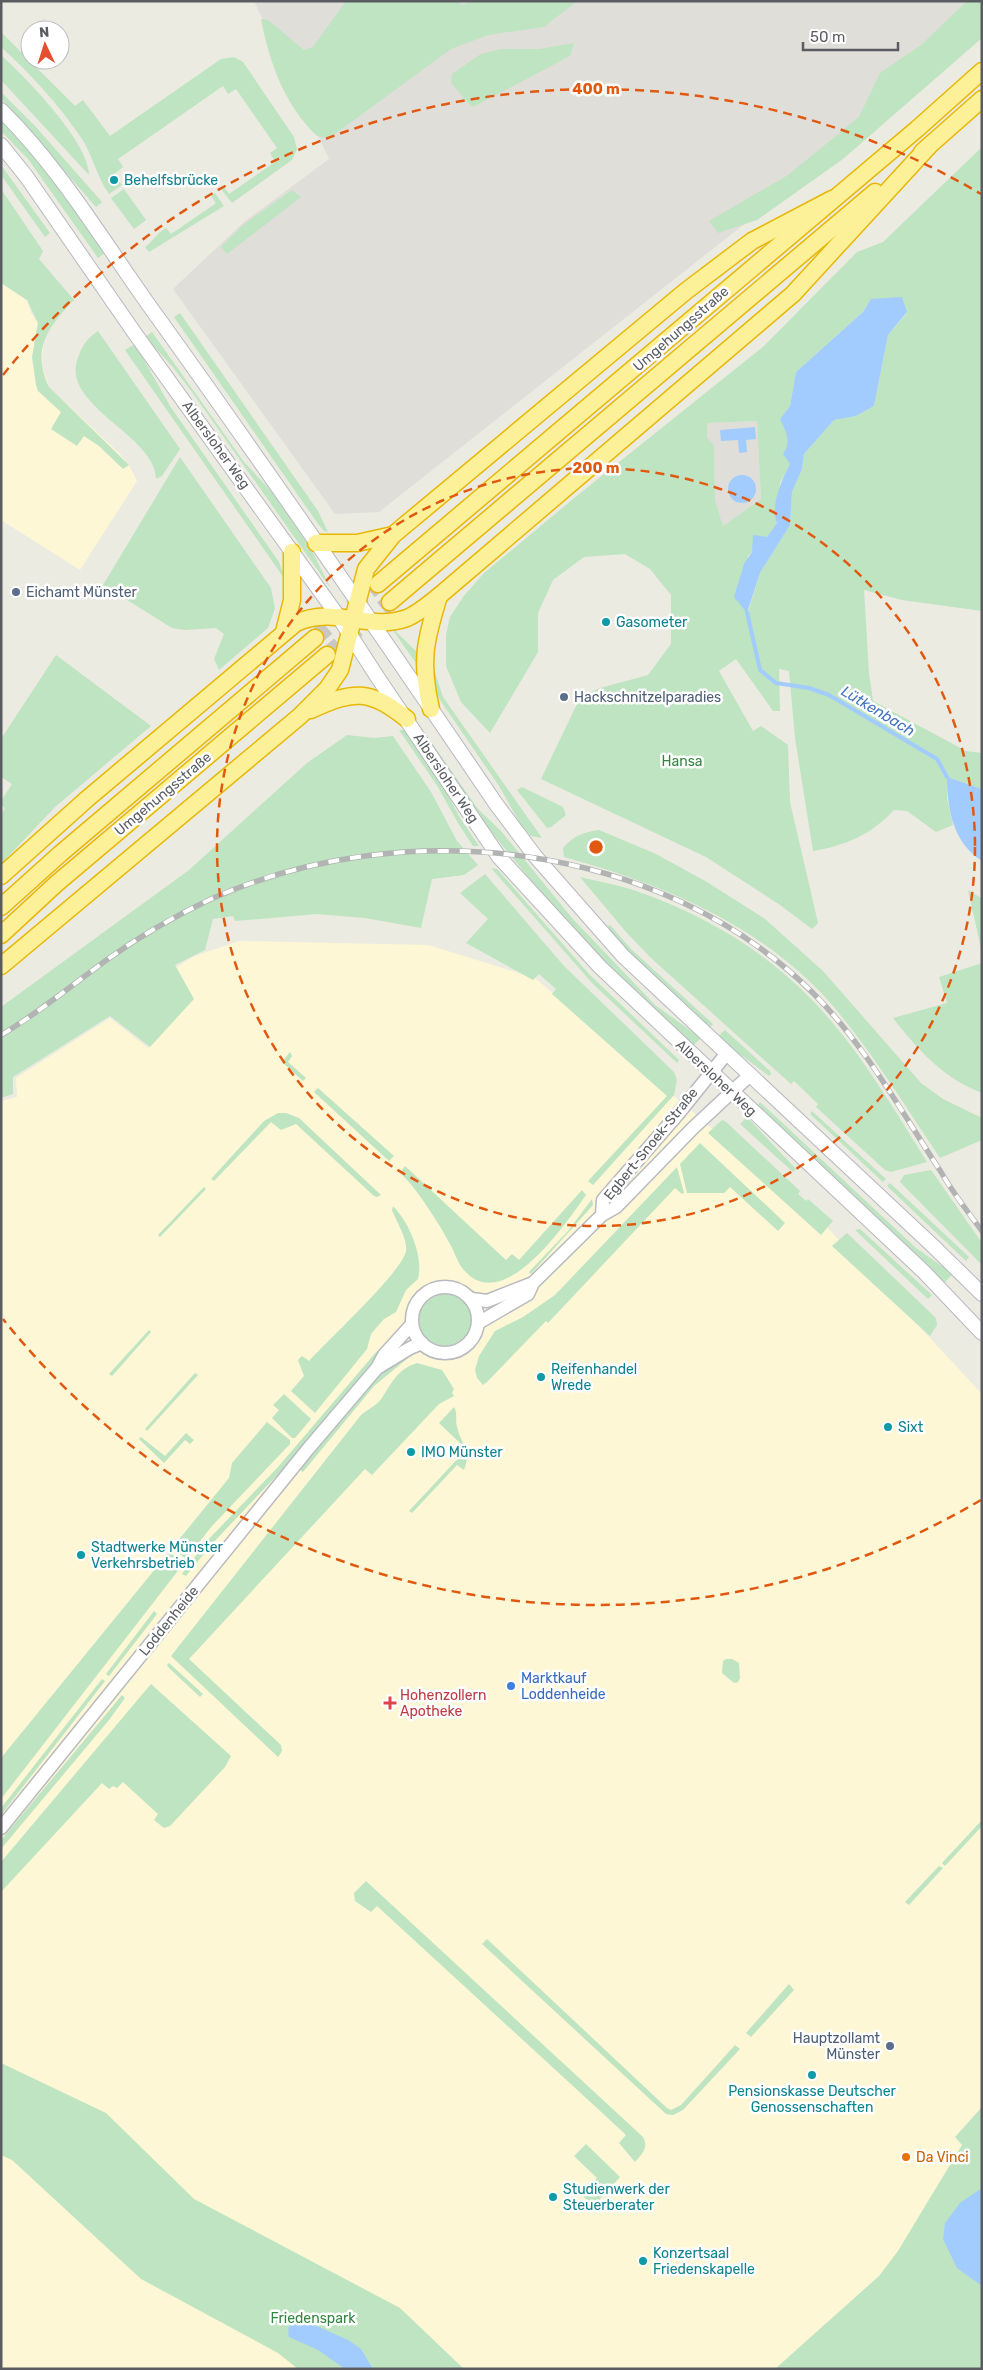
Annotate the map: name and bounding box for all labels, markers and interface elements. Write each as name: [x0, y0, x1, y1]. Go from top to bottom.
north arrow: [20, 20, 70, 70]
scale bar: [803, 20, 898, 52]
text: N: [39, 24, 50, 41]
text: 50 m: [810, 28, 845, 46]
text: 400 m: [572, 80, 620, 98]
place label: Behelfsbrücke: [124, 172, 218, 189]
marker: Behelfsbrücke: [108, 174, 120, 186]
street label: Umgehungsstraße: [630, 283, 732, 375]
street label: Albersloher Weg: [178, 398, 254, 492]
text: 200 m: [572, 459, 620, 477]
place label: Eichamt Münster: [26, 584, 138, 601]
marker: Eichamt Münster: [10, 586, 22, 598]
place label: Gasometer: [616, 614, 688, 631]
marker: Gasometer: [600, 616, 612, 628]
water label: Lütkenbach: [838, 682, 918, 740]
place label: Hackschnitzelparadies: [574, 689, 721, 706]
marker: Hackschnitzelparadies: [558, 691, 570, 703]
street label: Albersloher Weg: [410, 730, 482, 826]
street label: Umgehungsstraße: [111, 748, 215, 839]
park label: Hansa: [661, 753, 703, 770]
centre of rings: [587, 838, 605, 856]
street label: Albersloher Weg: [672, 1036, 760, 1120]
street label: Egbert-Snoek-Straße: [600, 1084, 702, 1204]
place label: Reifenhandel Wrede: [551, 1361, 637, 1394]
marker: Reifenhandel Wrede: [535, 1371, 547, 1383]
place label: Sixt: [898, 1419, 924, 1436]
marker: Sixt: [882, 1421, 894, 1433]
place label: IMO Münster: [421, 1444, 503, 1461]
marker: IMO Münster: [405, 1446, 417, 1458]
place label: Stadtwerke Münster Verkehrsbetrieb: [91, 1539, 224, 1572]
marker: Stadtwerke Münster Verkehrsbetrieb: [75, 1549, 87, 1561]
street label: Loddenheide: [136, 1583, 202, 1659]
place label: Marktkauf Loddenheide: [521, 1670, 606, 1703]
marker: Marktkauf Loddenheide: [505, 1680, 517, 1692]
place label: Hohenzollern Apotheke: [400, 1687, 486, 1720]
marker: Hohenzollern Apotheke: [384, 1697, 396, 1709]
place label: Hauptzollamt Münster: [793, 2030, 881, 2063]
marker: Hauptzollamt Münster: [884, 2040, 896, 2052]
marker: Pensionskasse Deutscher Genossenschaften: [806, 2069, 818, 2081]
place label: Pensionskasse Deutscher Genossenschaften: [728, 2083, 897, 2116]
place label: Da Vinci: [916, 2149, 969, 2166]
marker: Da Vinci: [900, 2151, 912, 2163]
place label: Studienwerk der Steuerberater: [563, 2181, 670, 2214]
marker: Studienwerk der Steuerberater: [547, 2191, 559, 2203]
place label: Konzertsaal Friedenskapelle: [653, 2245, 755, 2278]
marker: Konzertsaal Friedenskapelle: [637, 2255, 649, 2267]
park label: Friedenspark: [271, 2310, 356, 2327]

